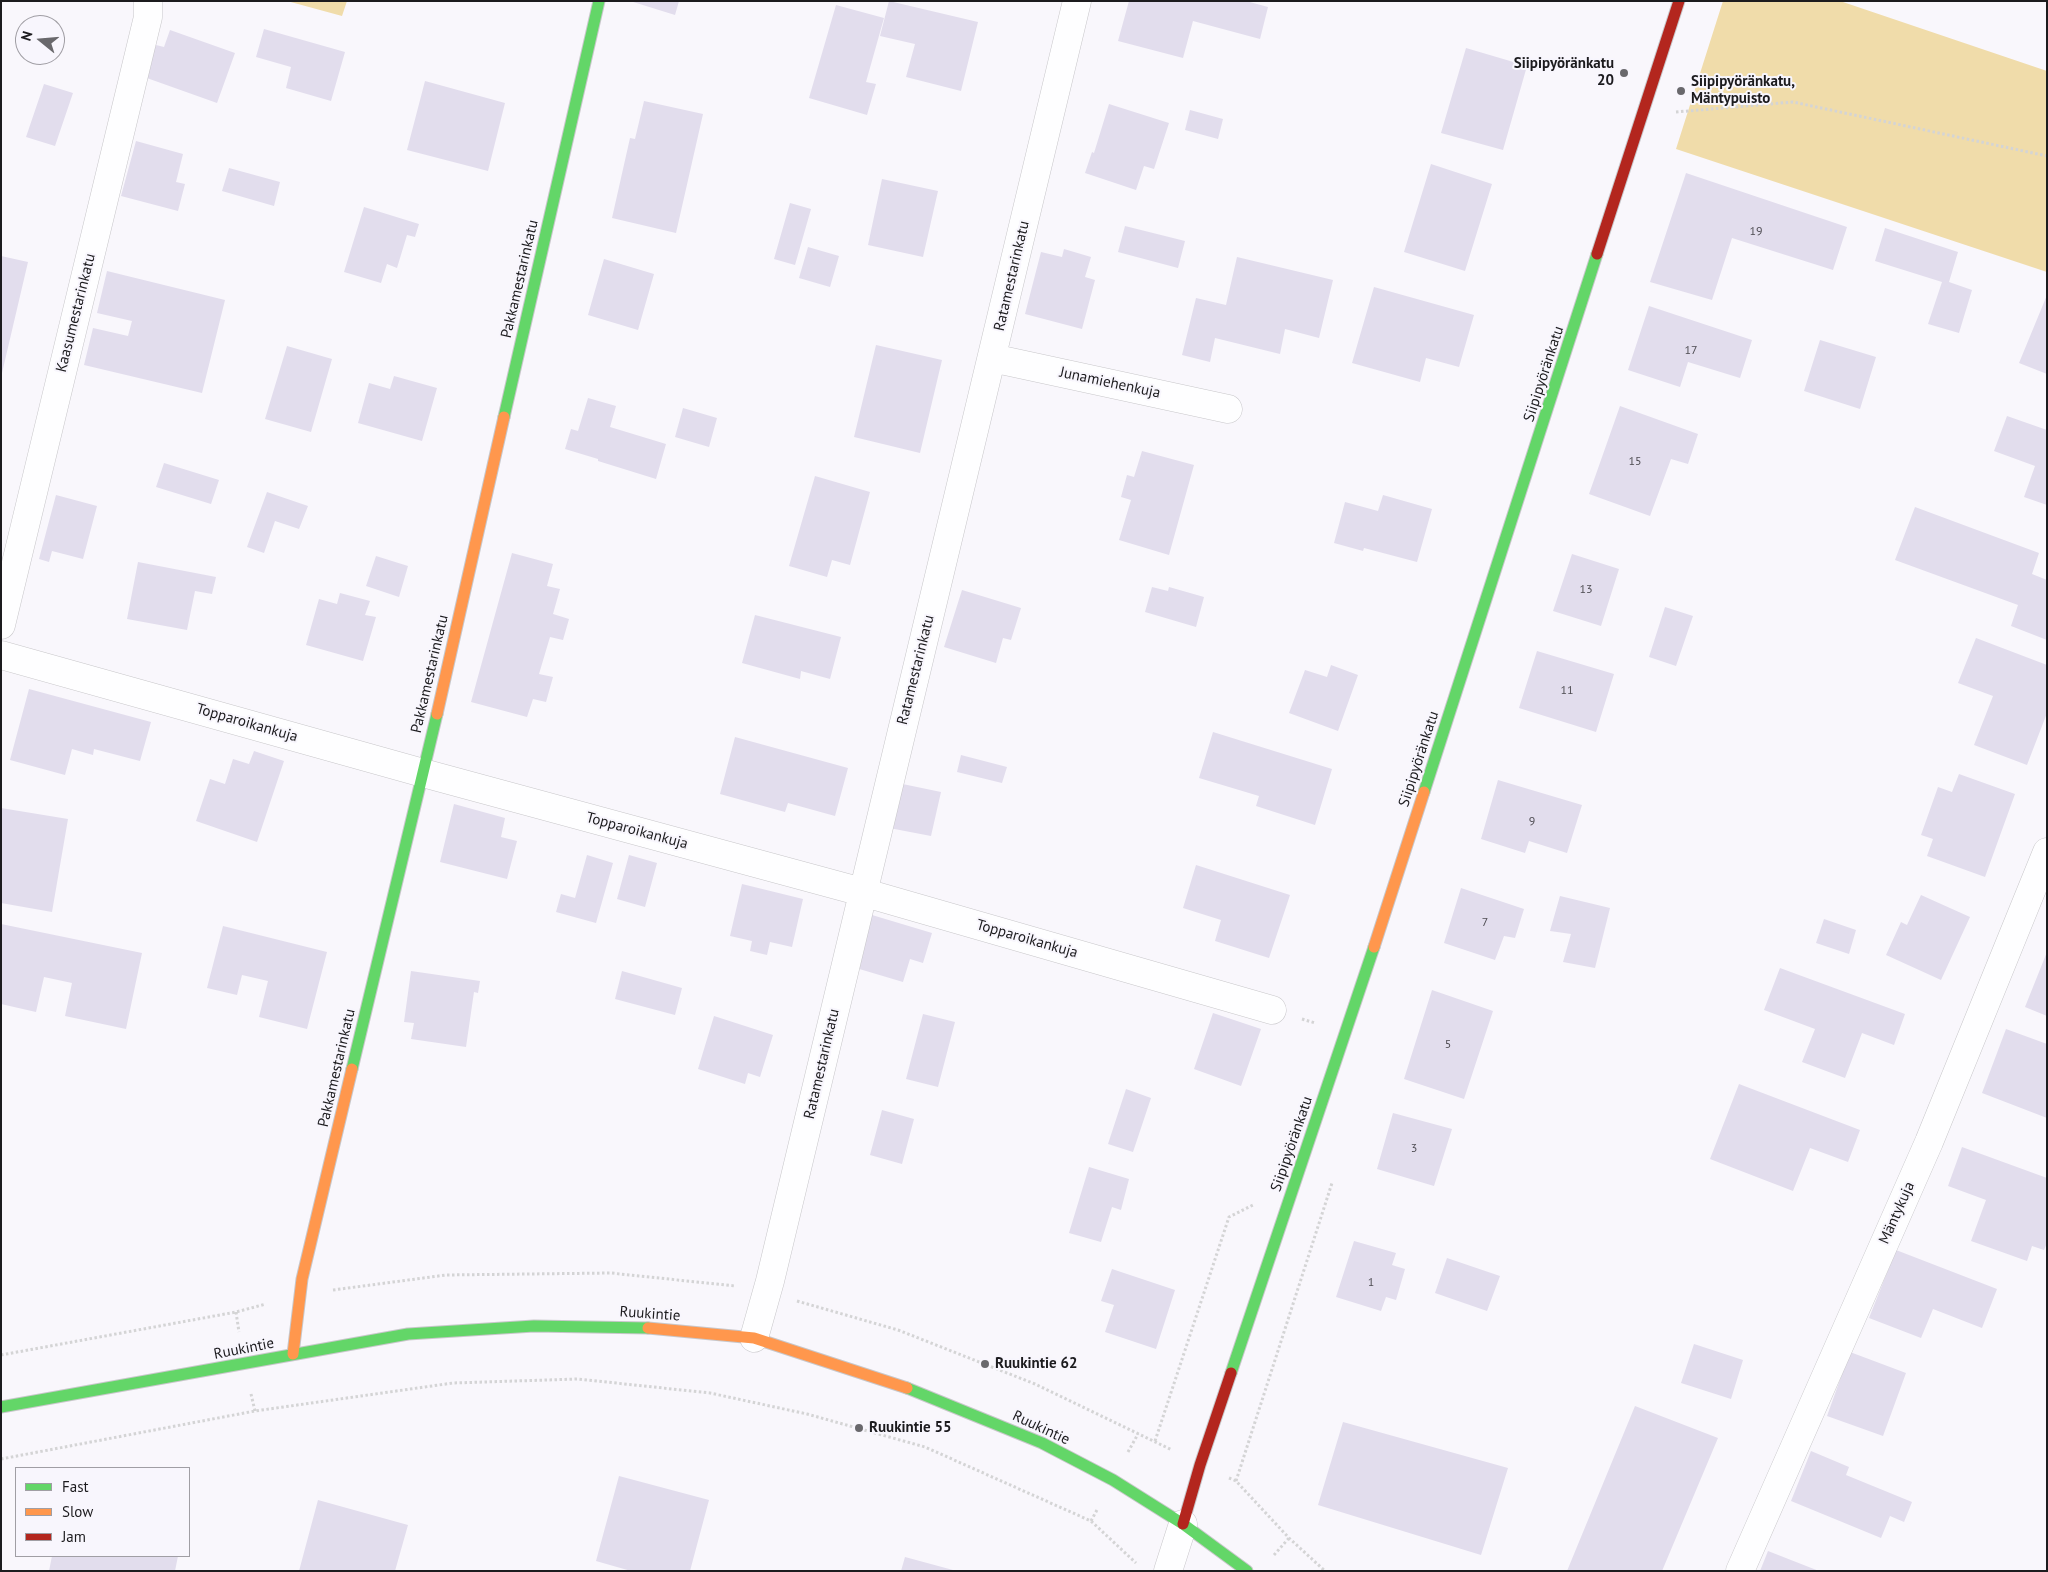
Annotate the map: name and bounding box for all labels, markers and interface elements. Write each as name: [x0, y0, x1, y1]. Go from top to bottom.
north arrow: [15, 15, 65, 65]
text: N: [17, 29, 37, 43]
place label: Siipipyöränkatu 20: [1514, 55, 1614, 90]
marker: Siipipyöränkatu 20: [1618, 67, 1630, 79]
place label: Siipipyöränkatu, Mäntypuisto: [1691, 73, 1795, 108]
marker: Siipipyöränkatu, Mäntypuisto: [1675, 85, 1687, 97]
street label: Pakkamestarinkatu: [498, 218, 542, 340]
street label: Ratamestarinkatu: [991, 219, 1033, 333]
house number: 19: [1749, 225, 1763, 239]
street label: Kaasumestarinkatu: [53, 252, 99, 374]
street label: Siipipyöränkatu: [1520, 324, 1568, 424]
house number: 17: [1684, 344, 1698, 358]
street label: Junamiehenkuja: [1058, 364, 1162, 402]
house number: 15: [1628, 455, 1642, 469]
house number: 13: [1579, 583, 1593, 597]
street label: Pakkamestarinkatu: [408, 613, 452, 735]
street label: Ratamestarinkatu: [894, 613, 938, 727]
house number: 11: [1560, 684, 1574, 698]
street label: Topparoikankuja: [194, 700, 300, 746]
street label: Siipipyöränkatu: [1395, 709, 1443, 809]
street label: Topparoikankuja: [584, 809, 690, 853]
house number: 9: [1529, 815, 1535, 829]
street label: Topparoikankuja: [974, 916, 1080, 962]
house number: 7: [1482, 916, 1488, 930]
street label: Pakkamestarinkatu: [315, 1007, 359, 1129]
street label: Ratamestarinkatu: [801, 1007, 843, 1121]
house number: 5: [1445, 1038, 1451, 1052]
street label: Siipipyöränkatu: [1267, 1094, 1317, 1194]
house number: 3: [1411, 1142, 1417, 1156]
street label: Mäntykuja: [1875, 1179, 1919, 1247]
house number: 1: [1368, 1276, 1374, 1290]
street label: Ruukintie: [619, 1303, 681, 1325]
street label: Ruukintie: [212, 1334, 276, 1364]
place label: Ruukintie 62: [995, 1355, 1077, 1373]
marker: Ruukintie 62: [979, 1358, 991, 1370]
street label: Ruukintie: [1010, 1407, 1072, 1449]
place label: Ruukintie 55: [869, 1419, 951, 1437]
marker: Ruukintie 55: [853, 1422, 865, 1434]
legend: [15, 1467, 190, 1557]
text: Fast: [62, 1477, 89, 1496]
text: Slow: [62, 1502, 93, 1521]
text: Jam: [62, 1527, 86, 1546]

